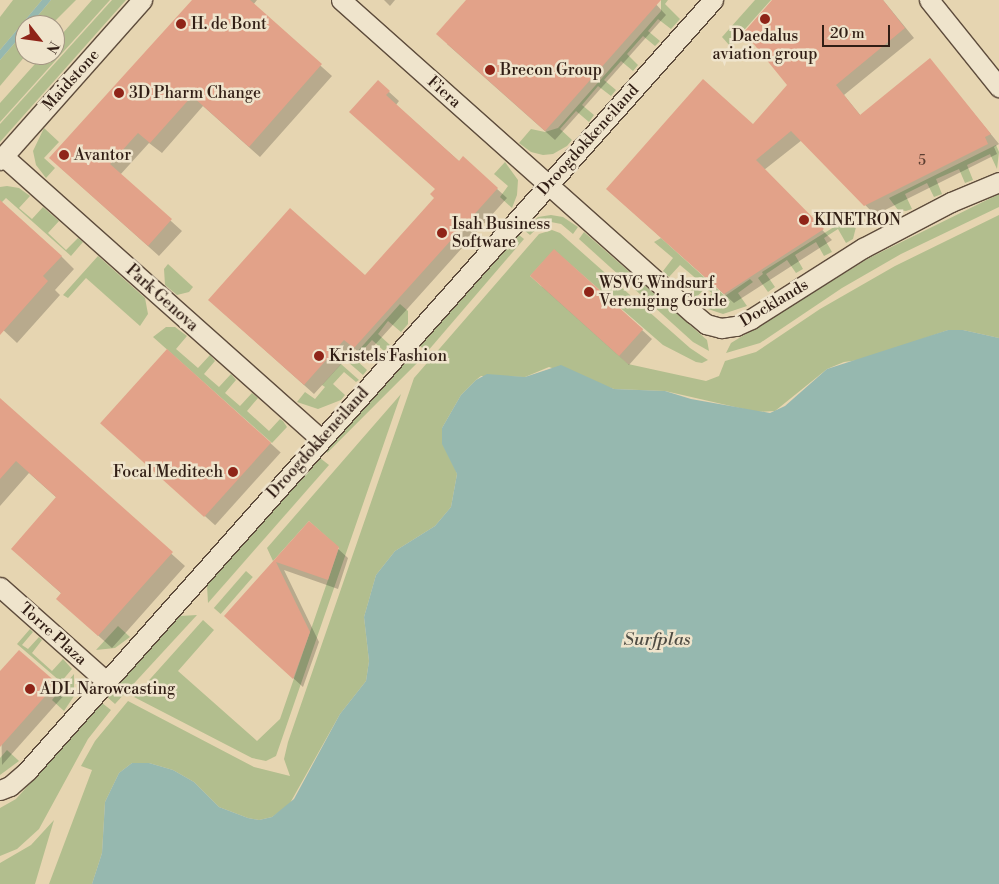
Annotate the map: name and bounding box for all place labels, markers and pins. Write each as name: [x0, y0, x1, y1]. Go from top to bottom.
marker: Daedalus aviation group: [759, 13, 771, 25]
place label: H. de Bont: [191, 14, 267, 34]
marker: H. de Bont: [175, 18, 187, 30]
place label: Daedalus aviation group: [713, 26, 817, 64]
place label: Brecon Group: [500, 60, 602, 80]
marker: Brecon Group: [484, 64, 496, 76]
place label: 3D Pharm Change: [129, 83, 261, 103]
marker: 3D Pharm Change: [113, 87, 125, 99]
place label: Avantor: [74, 145, 131, 165]
marker: Avantor: [58, 149, 70, 161]
place label: KINETRON: [814, 210, 901, 230]
place label: Isah Business Software: [452, 214, 550, 252]
marker: KINETRON: [798, 214, 810, 226]
marker: Isah Business Software: [436, 227, 448, 239]
place label: WSVG Windsurf Vereniging Goirle: [599, 273, 727, 311]
marker: WSVG Windsurf Vereniging Goirle: [583, 286, 595, 298]
place label: Kristels Fashion: [329, 346, 447, 366]
marker: Kristels Fashion: [313, 350, 325, 362]
place label: Focal Meditech: [113, 462, 223, 482]
marker: Focal Meditech: [227, 466, 239, 478]
place label: ADL Narowcasting: [40, 679, 175, 699]
marker: ADL Narowcasting: [24, 683, 36, 695]

